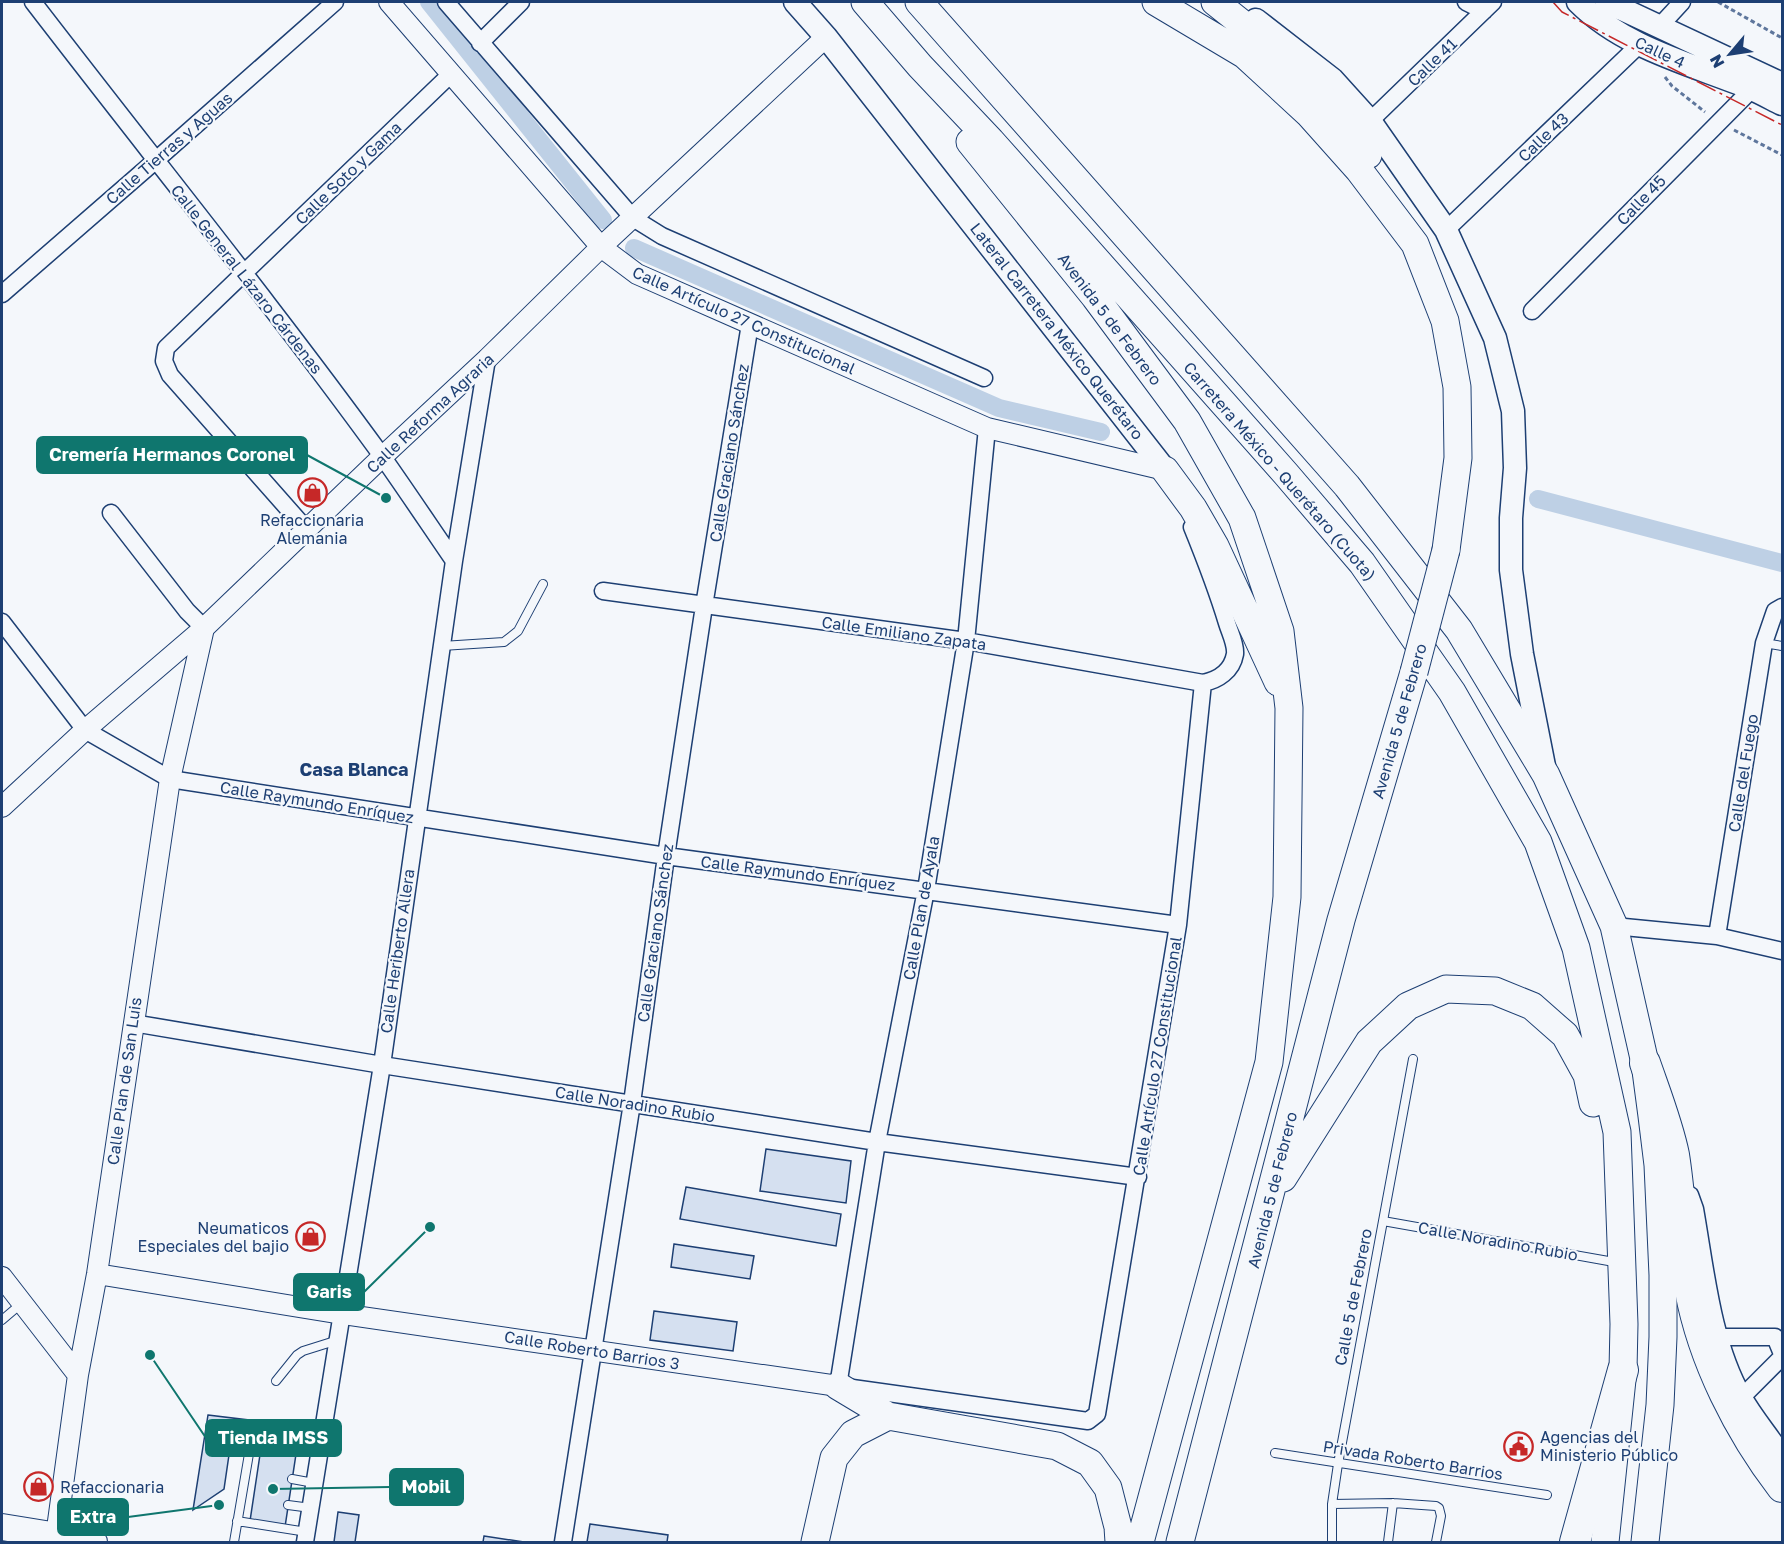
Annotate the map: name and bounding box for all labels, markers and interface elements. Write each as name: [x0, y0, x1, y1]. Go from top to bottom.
north arrow: [1700, 24, 1760, 84]
street label: Calle 4: [1632, 32, 1688, 72]
street label: Calle 41: [1403, 34, 1461, 90]
text: N: [1705, 51, 1729, 71]
street label: Calle Tierras y Aguas: [102, 88, 236, 208]
street label: Calle 43: [1514, 108, 1572, 166]
street label: Calle Soto y Gama: [291, 117, 405, 229]
street label: Calle 45: [1612, 171, 1670, 229]
street label: Calle General Lázaro Cárdenas: [167, 180, 327, 378]
street label: Lateral Carretera México Querétaro: [966, 219, 1148, 443]
street label: Avenida 5 de Febrero: [1054, 249, 1166, 389]
street label: Calle Artículo 27 Constitucional: [629, 262, 859, 378]
street label: Calle Reforma Agraria: [362, 349, 498, 477]
street label: Carretera México - Querétaro (Cuota): [1179, 357, 1381, 585]
street label: Calle Graciano Sánchez: [705, 362, 753, 544]
callout: Cremería Hermanos Coronel: [37, 437, 307, 473]
text: Cremería Hermanos Coronel: [49, 443, 295, 465]
shop icon: Refaccionaria Alemania: [296, 476, 328, 508]
place label: Refaccionaria Alemania: [260, 510, 364, 548]
street label: Calle Emiliano Zapata: [820, 612, 988, 654]
street label: Avenida 5 de Febrero: [1367, 641, 1431, 801]
street label: Calle del Fuego: [1724, 712, 1762, 834]
district label: Casa Blanca: [299, 758, 409, 780]
street label: Calle Raymundo Enríquez: [219, 777, 415, 827]
street label: Calle Plan de Ayala: [898, 834, 944, 982]
street label: Calle Graciano Sánchez: [633, 842, 677, 1024]
street label: Calle Raymundo Enríquez: [700, 851, 896, 895]
street label: Calle Heriberto Allera: [376, 868, 418, 1034]
street label: Calle Artículo 27 Constitucional: [1128, 935, 1186, 1177]
street label: Calle Plan de San Luis: [102, 996, 146, 1166]
street label: Calle Noradino Rubio: [554, 1081, 716, 1127]
street label: Avenida 5 de Febrero: [1243, 1110, 1301, 1270]
street label: Calle Noradino Rubio: [1417, 1217, 1579, 1265]
place label: Neumaticos Especiales del bajio: [138, 1218, 289, 1256]
shop icon: Neumaticos Especiales del bajio: [294, 1221, 326, 1253]
street label: Calle 5 de Febrero: [1330, 1227, 1376, 1367]
callout: Garis: [294, 1274, 364, 1310]
text: Garis: [306, 1280, 352, 1302]
street label: Calle Roberto Barrios 3: [503, 1326, 681, 1374]
callout: Tienda IMSS: [206, 1420, 341, 1456]
text: Tienda IMSS: [218, 1426, 328, 1448]
place label: Agencias del Ministerio Público: [1540, 1427, 1678, 1465]
public building icon: Agencias del Ministerio Público: [1503, 1430, 1535, 1462]
street label: Privada Roberto Barrios: [1322, 1436, 1504, 1484]
callout: Mobil: [390, 1469, 463, 1505]
shop icon: Refaccionaria: [23, 1471, 55, 1503]
text: Mobil: [402, 1475, 450, 1497]
place label: Refaccionaria: [60, 1477, 164, 1497]
callout: Extra: [58, 1499, 128, 1535]
text: Extra: [70, 1505, 116, 1527]

